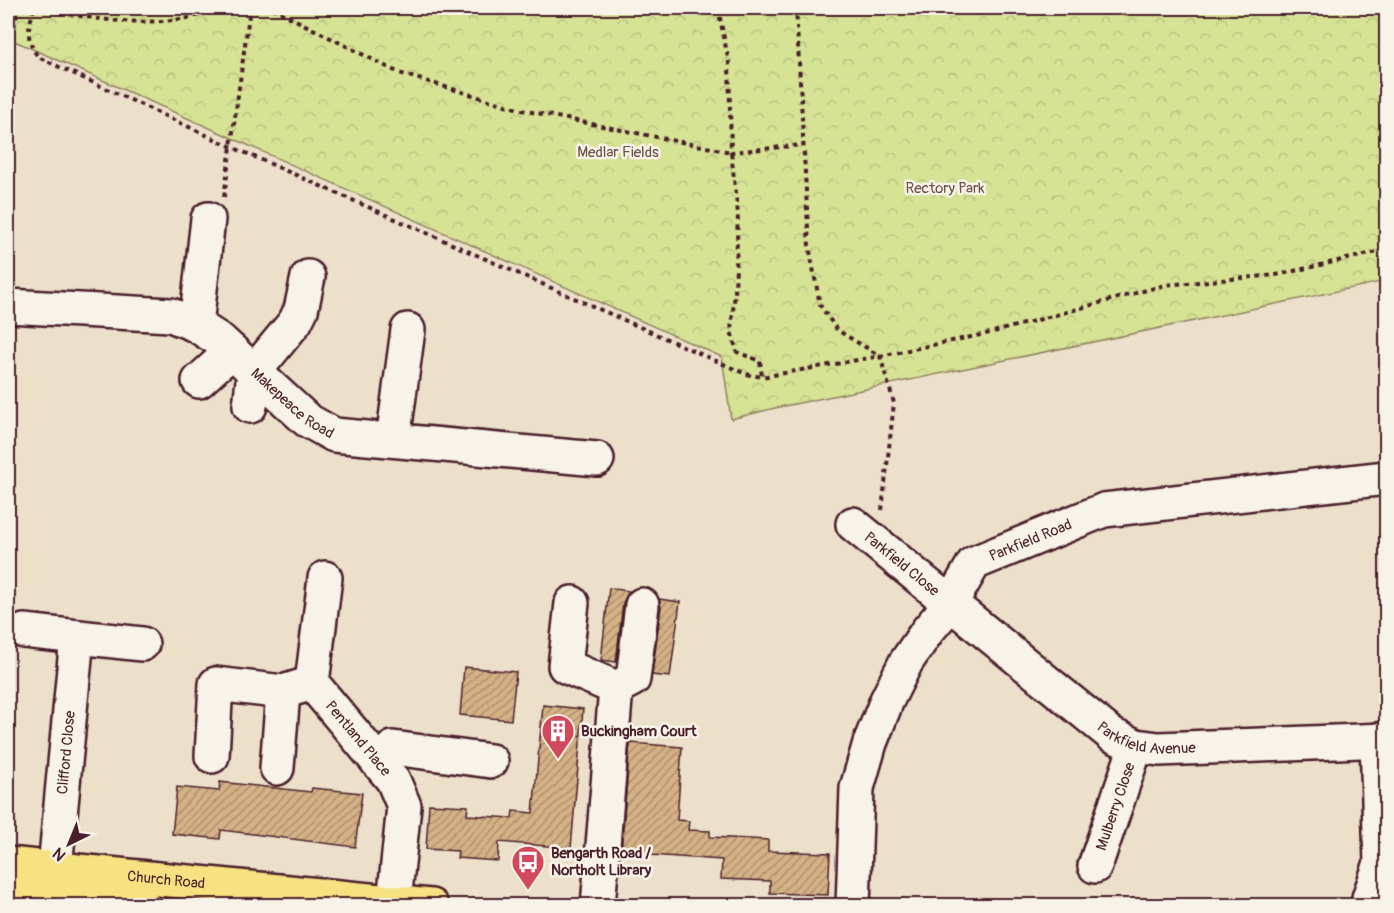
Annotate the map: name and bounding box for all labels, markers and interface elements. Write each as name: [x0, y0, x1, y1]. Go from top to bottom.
park label: Medlar Fields: [577, 143, 659, 162]
park label: Rectory Park: [905, 179, 985, 198]
street label: Makepeace Road: [247, 364, 337, 443]
street label: Parkfield Road: [986, 515, 1075, 566]
street label: Parkfield Close: [860, 528, 944, 601]
street label: Pentland Place: [321, 697, 395, 781]
street label: Clifford Close: [53, 709, 80, 795]
building icon: Buckingham Court: [540, 713, 576, 760]
street label: Parkfield Avenue: [1093, 718, 1197, 759]
place label: Buckingham Court: [581, 722, 697, 741]
street label: Mulberry Close: [1092, 759, 1140, 853]
north arrow: [39, 814, 99, 874]
text: N: [49, 843, 70, 865]
bus stop icon: Bengarth Road / Northolt Library: [510, 844, 546, 891]
place label: Bengarth Road / Northolt Library: [551, 844, 652, 880]
street label: Church Road: [126, 867, 206, 894]

